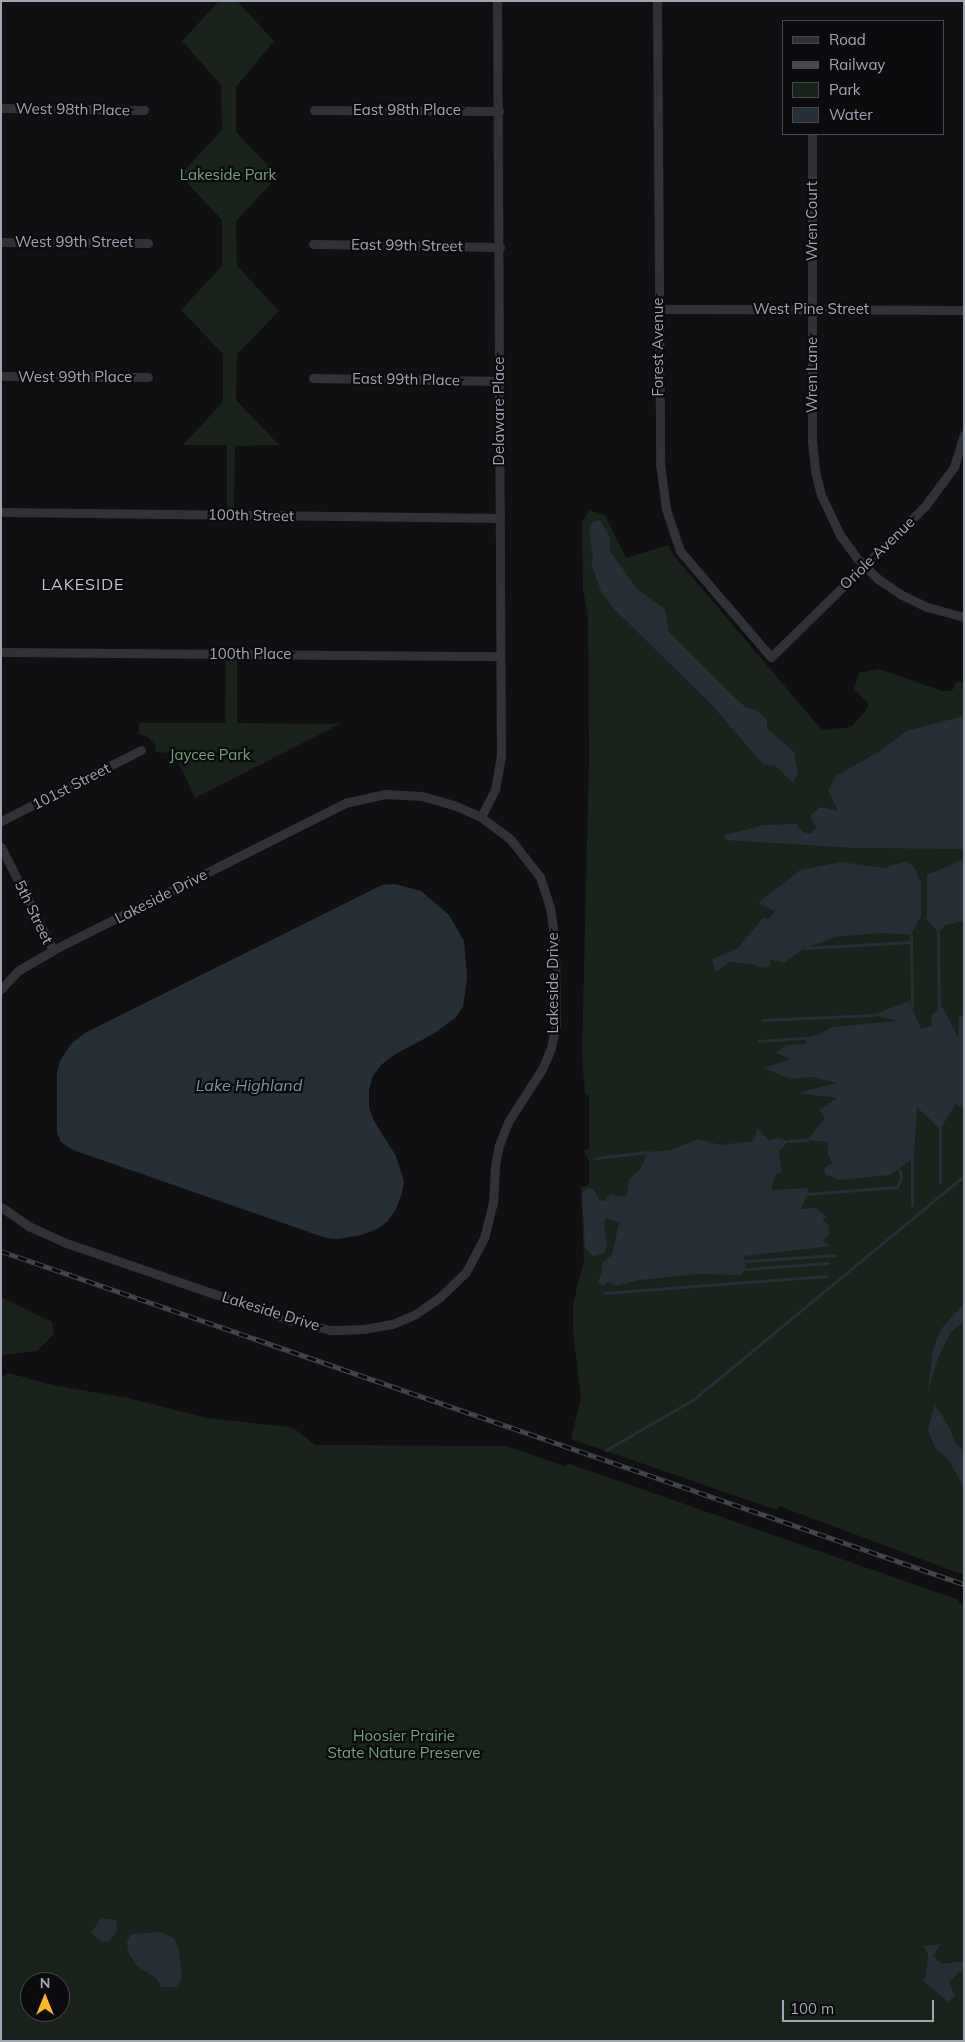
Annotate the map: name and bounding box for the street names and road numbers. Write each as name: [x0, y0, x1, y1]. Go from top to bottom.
street label: West 98th Place: [16, 99, 130, 119]
street label: East 98th Place: [353, 101, 461, 119]
street label: Wren Court: [803, 181, 821, 261]
street label: West 99th Street: [15, 233, 133, 251]
street label: East 99th Street: [351, 235, 463, 255]
street label: Forest Avenue: [649, 298, 667, 396]
street label: West Pine Street: [753, 300, 869, 318]
street label: Wren Lane: [803, 337, 821, 413]
street label: Delaware Place: [490, 357, 508, 465]
street label: West 99th Place: [18, 368, 132, 386]
street label: East 99th Place: [352, 369, 460, 389]
street label: 100th Street: [208, 505, 294, 525]
street label: Oriole Avenue: [836, 513, 918, 593]
street label: 100th Place: [209, 645, 291, 663]
street label: 101st Street: [29, 759, 113, 813]
street label: Lakeside Drive: [112, 865, 210, 927]
street label: 5th Street: [11, 877, 57, 947]
street label: Lakeside Drive: [544, 932, 562, 1034]
street label: Lakeside Drive: [220, 1288, 322, 1334]

